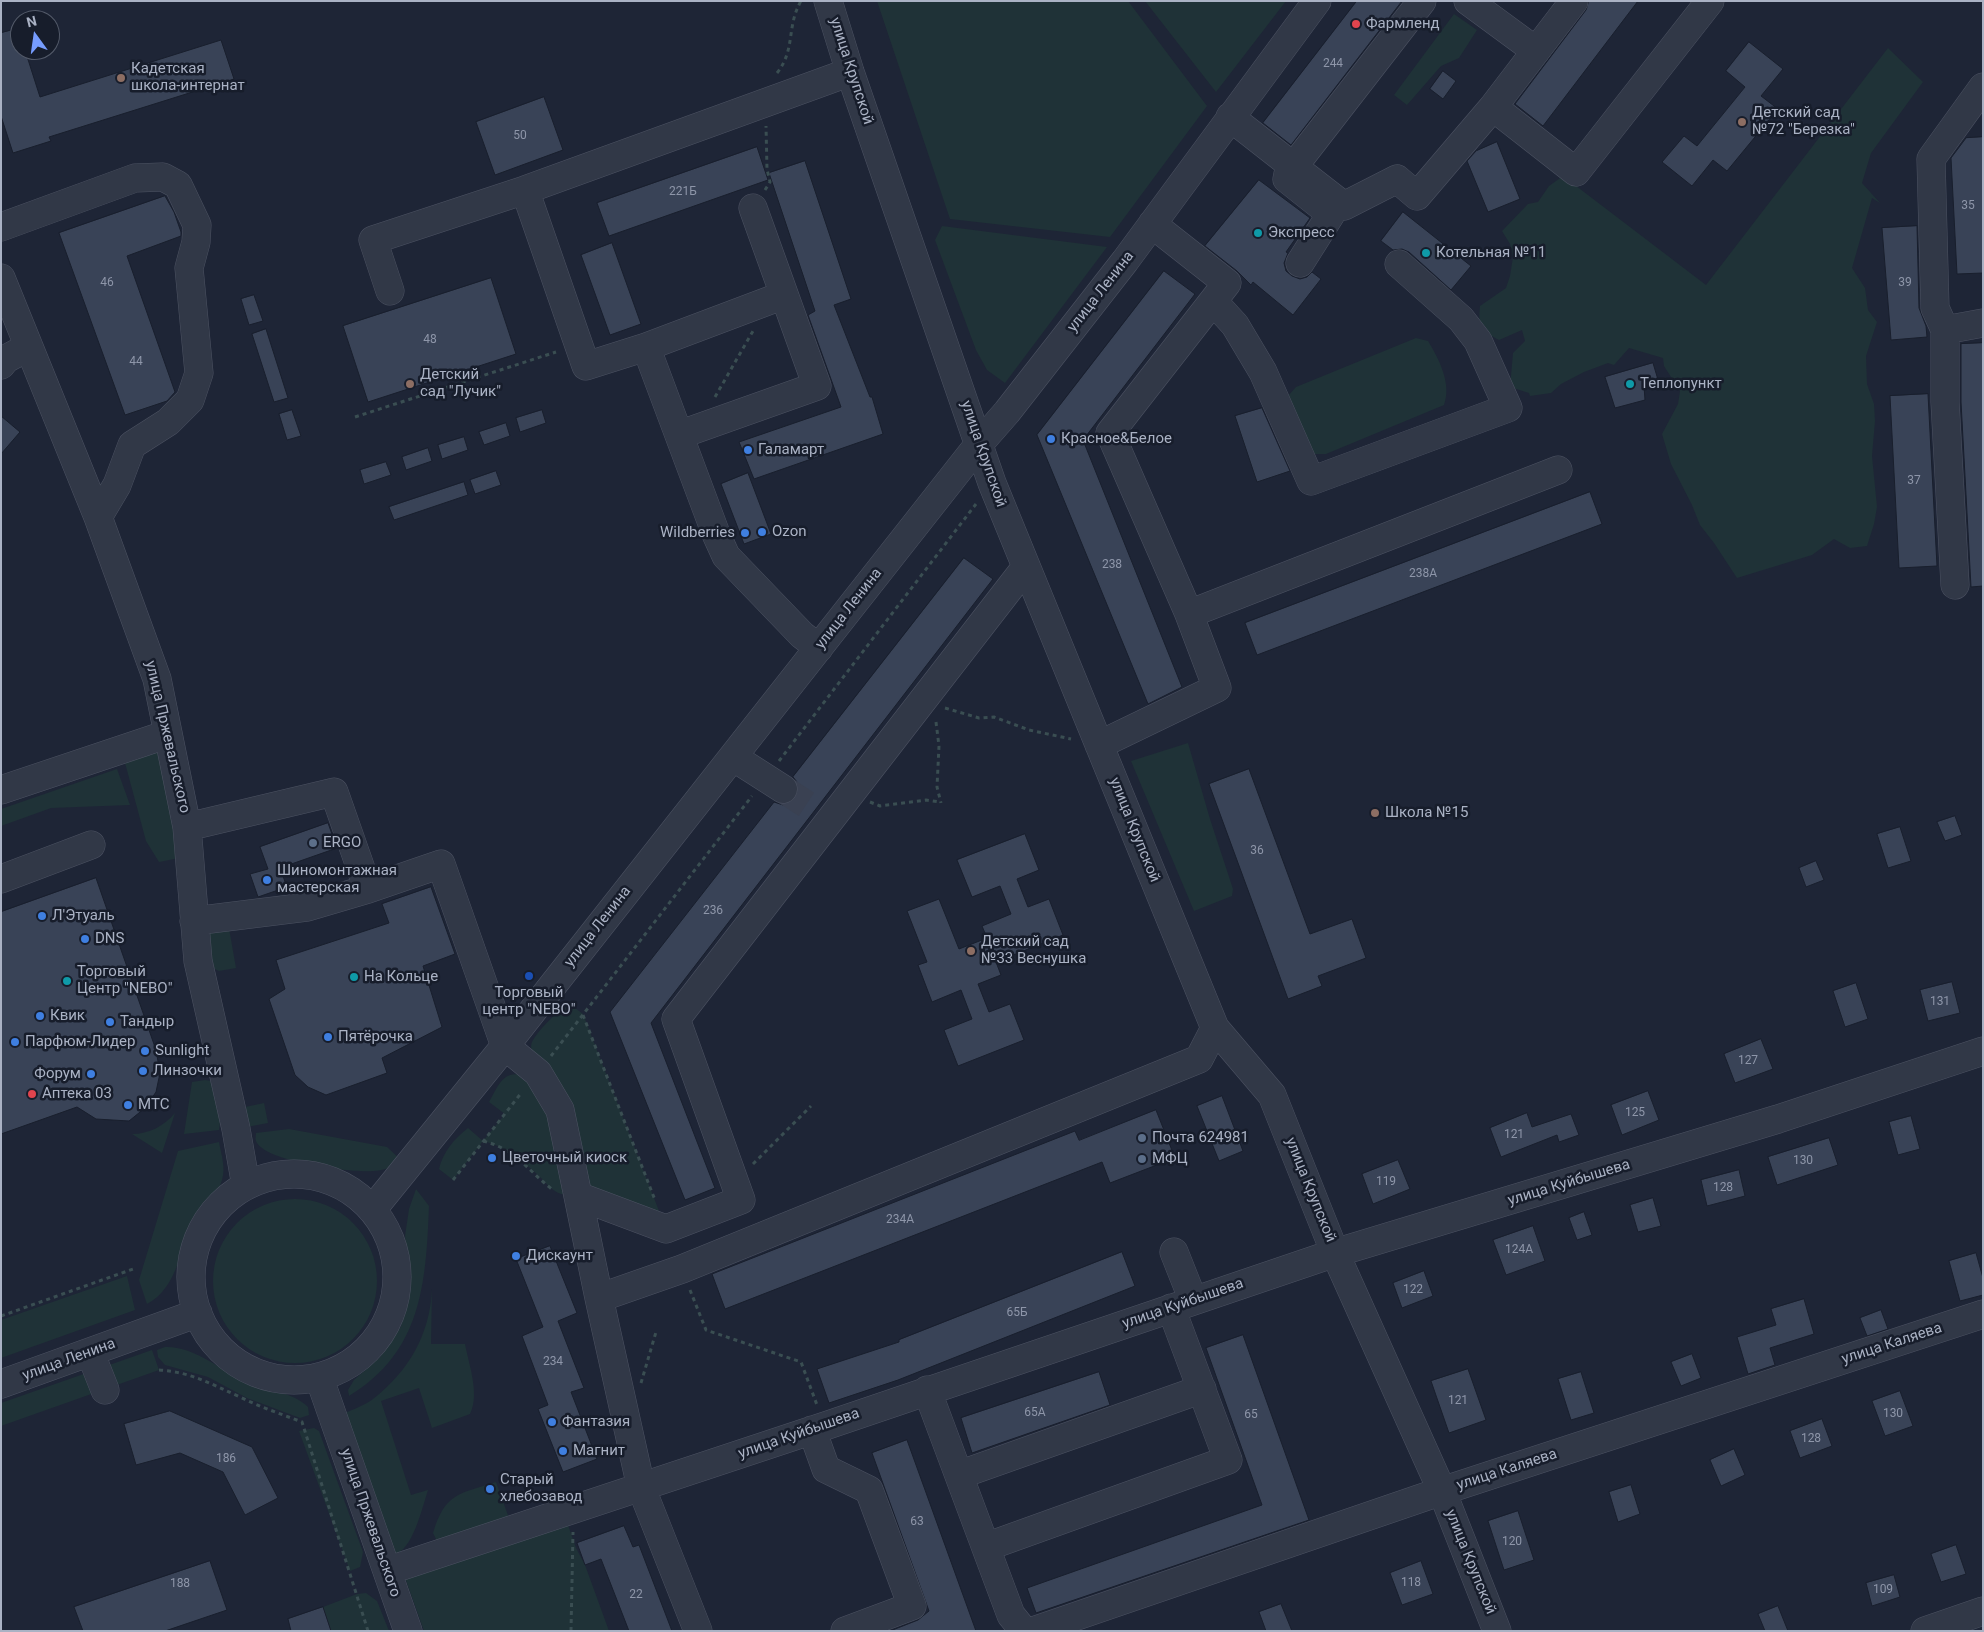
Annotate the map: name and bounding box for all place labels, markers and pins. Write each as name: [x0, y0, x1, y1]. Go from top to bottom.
place label: Фармленд: [1366, 15, 1440, 33]
marker: Фармленд: [1350, 18, 1362, 30]
place label: Кадетская школа-интернат: [131, 60, 245, 95]
marker: Кадетская школа-интернат: [115, 72, 127, 84]
place label: Детский сад №72 "Березка": [1752, 104, 1855, 139]
marker: Детский сад №72 "Березка": [1736, 116, 1748, 128]
place label: Экспресс: [1268, 224, 1335, 242]
marker: Экспресс: [1252, 227, 1264, 239]
place label: Котельная №11: [1436, 244, 1546, 262]
marker: Котельная №11: [1420, 247, 1432, 259]
place label: Детский сад "Лучик": [420, 366, 501, 401]
place label: Теплопункт: [1640, 375, 1722, 393]
marker: Детский сад "Лучик": [404, 378, 416, 390]
marker: Теплопункт: [1624, 378, 1636, 390]
place label: Красное&Белое: [1061, 430, 1172, 448]
marker: Красное&Белое: [1045, 433, 1057, 445]
place label: Галамарт: [758, 441, 824, 459]
marker: Галамарт: [742, 444, 754, 456]
place label: Ozon: [772, 523, 806, 541]
place label: Wildberries: [660, 524, 735, 542]
marker: Ozon: [756, 526, 768, 538]
marker: Wildberries: [739, 527, 751, 539]
place label: Школа №15: [1385, 804, 1468, 822]
marker: Школа №15: [1369, 807, 1381, 819]
place label: ERGO: [323, 834, 361, 852]
marker: ERGO: [307, 837, 319, 849]
place label: Шиномонтажная мастерская: [277, 862, 397, 897]
marker: Шиномонтажная мастерская: [261, 874, 273, 886]
place label: Л'Этуаль: [52, 907, 115, 925]
marker: Л'Этуаль: [36, 910, 48, 922]
place label: DNS: [95, 930, 124, 948]
marker: DNS: [79, 933, 91, 945]
place label: Детский сад №33 Веснушка: [981, 933, 1086, 968]
marker: Детский сад №33 Веснушка: [965, 945, 977, 957]
place label: Торговый Центр "NEBO": [77, 963, 172, 998]
place label: На Кольце: [364, 968, 438, 986]
marker: Торговый центр "NEBO": [523, 970, 535, 982]
marker: На Кольце: [348, 971, 360, 983]
marker: Торговый Центр "NEBO": [61, 975, 73, 987]
place label: Торговый центр "NEBO": [482, 984, 576, 1019]
place label: Квик: [50, 1007, 85, 1025]
marker: Квик: [34, 1010, 46, 1022]
place label: Тандыр: [120, 1013, 174, 1031]
marker: Тандыр: [104, 1016, 116, 1028]
place label: Пятёрочка: [338, 1028, 413, 1046]
marker: Пятёрочка: [322, 1031, 334, 1043]
place label: Парфюм-Лидер: [25, 1033, 135, 1051]
marker: Парфюм-Лидер: [9, 1036, 21, 1048]
place label: Sunlight: [155, 1042, 209, 1060]
marker: Sunlight: [139, 1045, 151, 1057]
place label: Линзочки: [153, 1062, 222, 1080]
place label: Форум: [34, 1065, 81, 1083]
marker: Линзочки: [137, 1065, 149, 1077]
marker: Форум: [85, 1068, 97, 1080]
place label: Аптека 03: [42, 1085, 112, 1103]
marker: Аптека 03: [26, 1088, 38, 1100]
place label: МТС: [138, 1096, 169, 1114]
marker: МТС: [122, 1099, 134, 1111]
place label: Почта 624981: [1152, 1129, 1249, 1147]
marker: Почта 624981: [1136, 1132, 1148, 1144]
place label: Цветочный киоск: [502, 1149, 627, 1167]
place label: МФЦ: [1152, 1150, 1188, 1168]
marker: Цветочный киоск: [486, 1152, 498, 1164]
marker: МФЦ: [1136, 1153, 1148, 1165]
place label: Дискаунт: [526, 1247, 593, 1265]
marker: Дискаунт: [510, 1250, 522, 1262]
place label: Фантазия: [562, 1413, 630, 1431]
marker: Фантазия: [546, 1416, 558, 1428]
place label: Магнит: [573, 1442, 625, 1460]
marker: Магнит: [557, 1445, 569, 1457]
place label: Старый хлебозавод: [500, 1471, 582, 1506]
marker: Старый хлебозавод: [484, 1483, 496, 1495]

